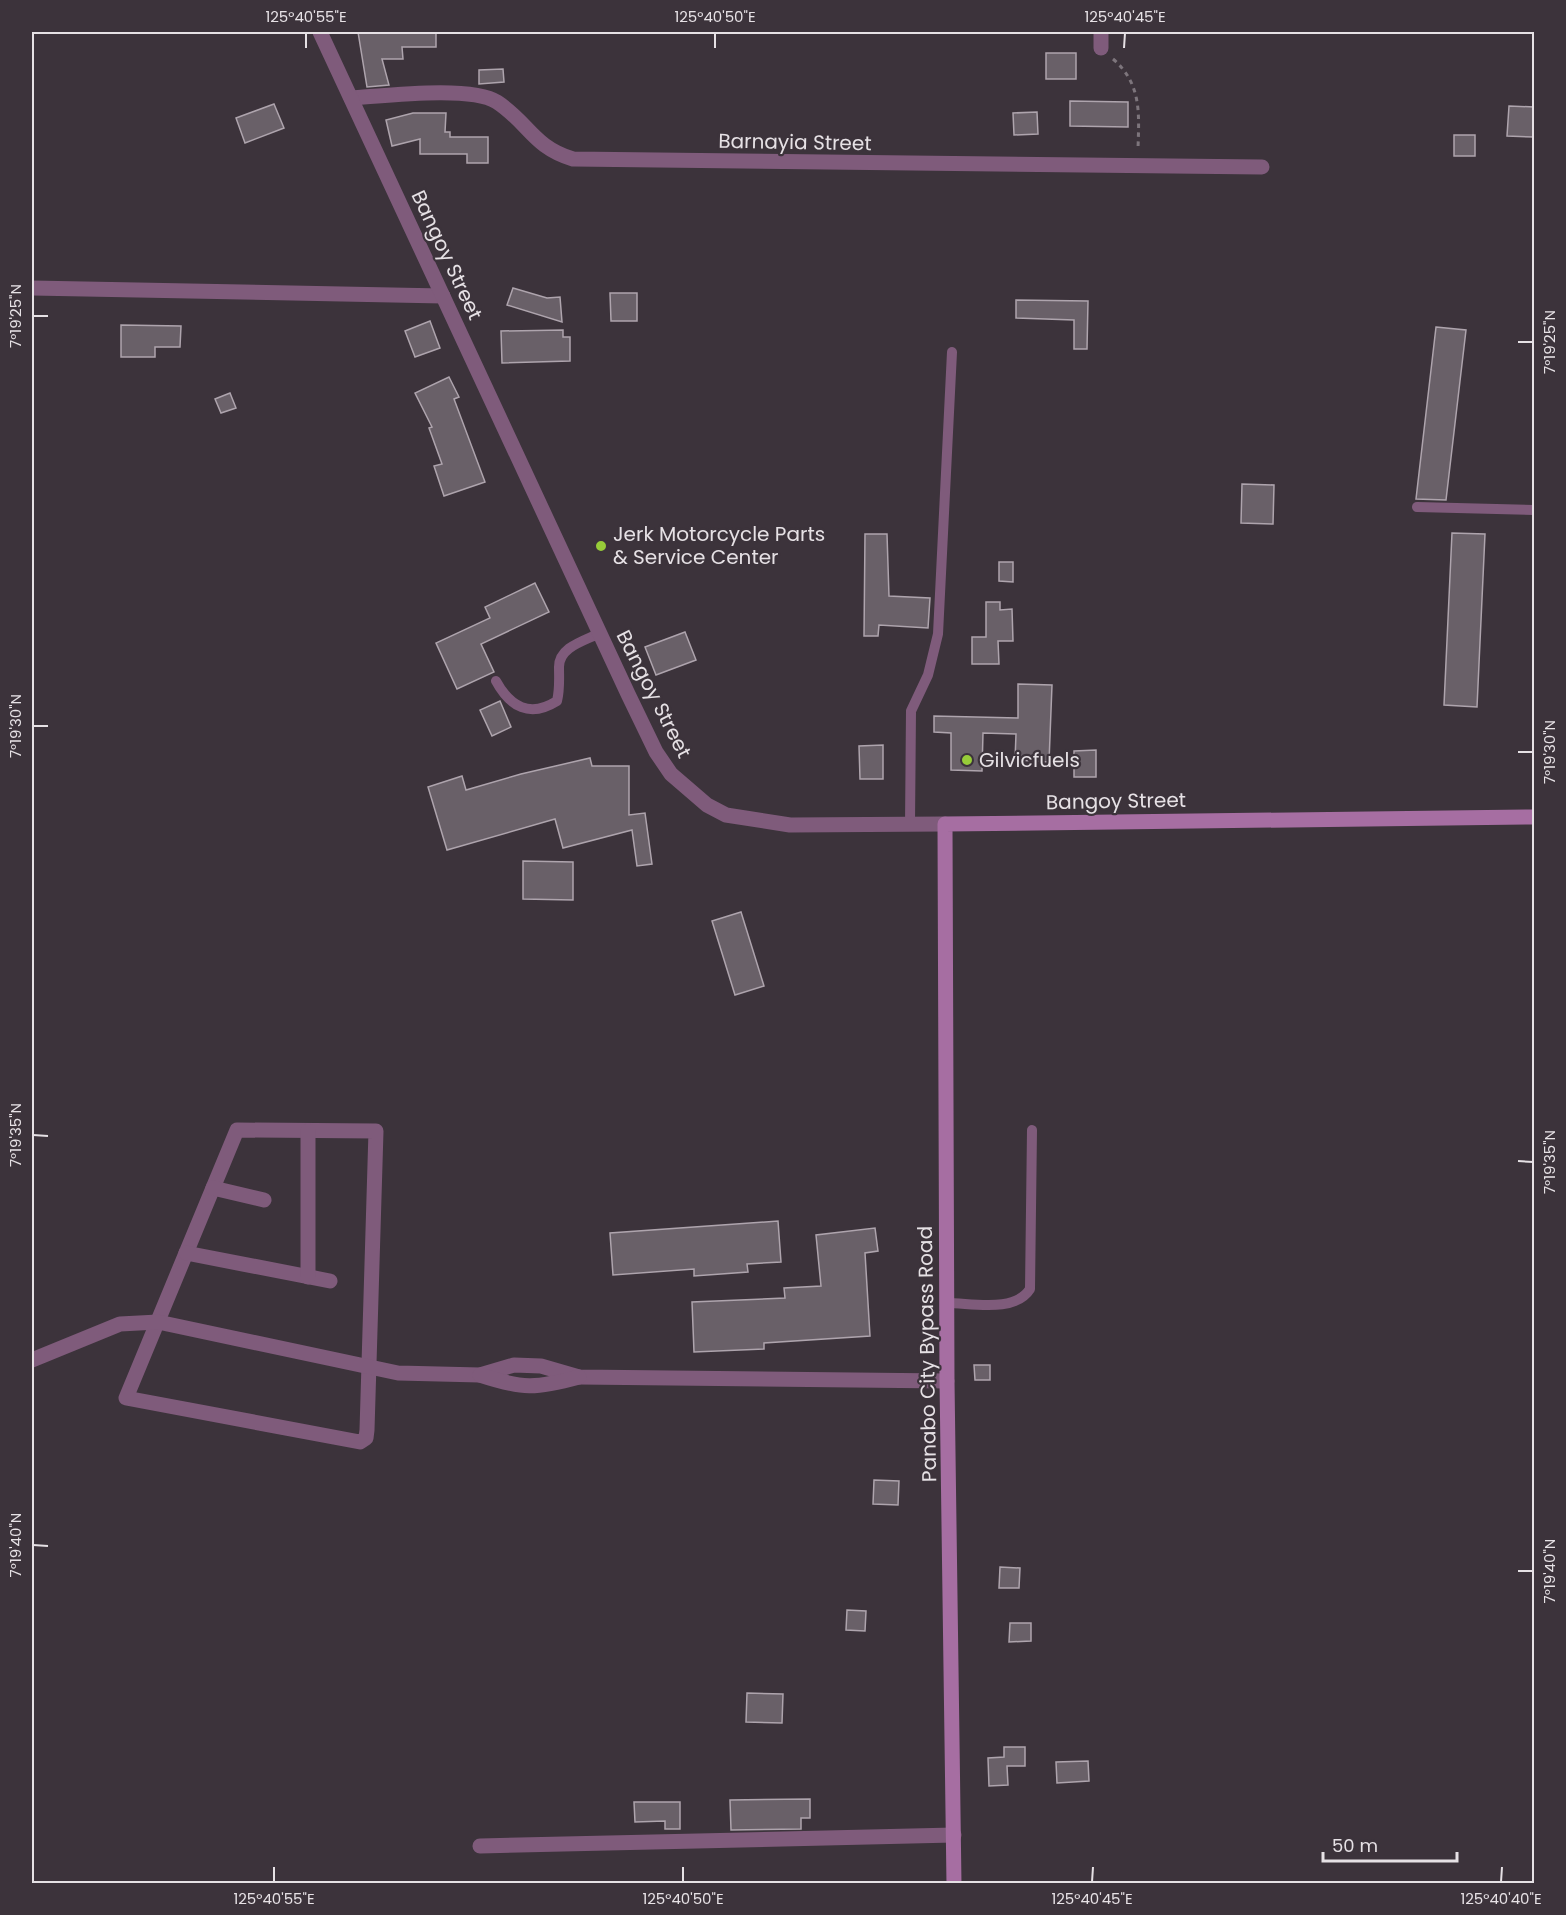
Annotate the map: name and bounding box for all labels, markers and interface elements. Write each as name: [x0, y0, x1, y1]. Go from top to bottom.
text: 125°40'55"E: [265, 6, 347, 27]
text: 125°40'50"E: [674, 6, 756, 27]
text: 125°40'45"E: [1084, 6, 1166, 27]
street label: Barnayia Street: [718, 127, 872, 157]
street label: Bangoy Street: [405, 186, 489, 324]
text: 7°19'25"N: [5, 284, 26, 348]
text: 7°19'25"N: [1539, 310, 1560, 374]
place label: Jerk Motorcycle Parts & Service Center: [613, 520, 825, 571]
marker: Jerk Motorcycle Parts & Service Center: [594, 539, 608, 553]
street label: Bangoy Street: [610, 625, 698, 763]
text: 7°19'30"N: [5, 694, 26, 758]
text: 7°19'30"N: [1539, 720, 1560, 784]
place label: Gilvicfuels: [979, 746, 1080, 774]
marker: Gilvicfuels: [960, 753, 974, 767]
street label: Bangoy Street: [1046, 786, 1186, 816]
text: 7°19'35"N: [5, 1103, 26, 1167]
text: 7°19'35"N: [1539, 1130, 1560, 1194]
street label: Panabo City Bypass Road: [911, 1226, 943, 1482]
text: 7°19'40"N: [5, 1513, 26, 1577]
text: 7°19'40"N: [1539, 1539, 1560, 1603]
scale bar: [1323, 1825, 1456, 1863]
text: 50 m: [1332, 1833, 1378, 1858]
text: 125°40'55"E: [233, 1888, 315, 1909]
text: 125°40'50"E: [642, 1888, 724, 1909]
text: 125°40'45"E: [1051, 1888, 1133, 1909]
text: 125°40'40"E: [1460, 1888, 1542, 1909]

